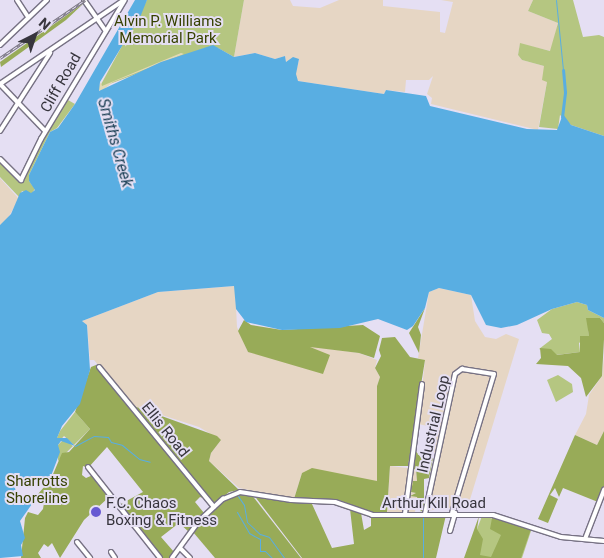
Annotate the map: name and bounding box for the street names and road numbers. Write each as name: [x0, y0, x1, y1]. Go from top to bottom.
street label: Cliff Road: [37, 50, 85, 116]
street label: Industrial Loop: [414, 373, 454, 475]
street label: Ellis Road: [137, 399, 193, 461]
street label: Arthur Kill Road: [382, 495, 486, 513]

